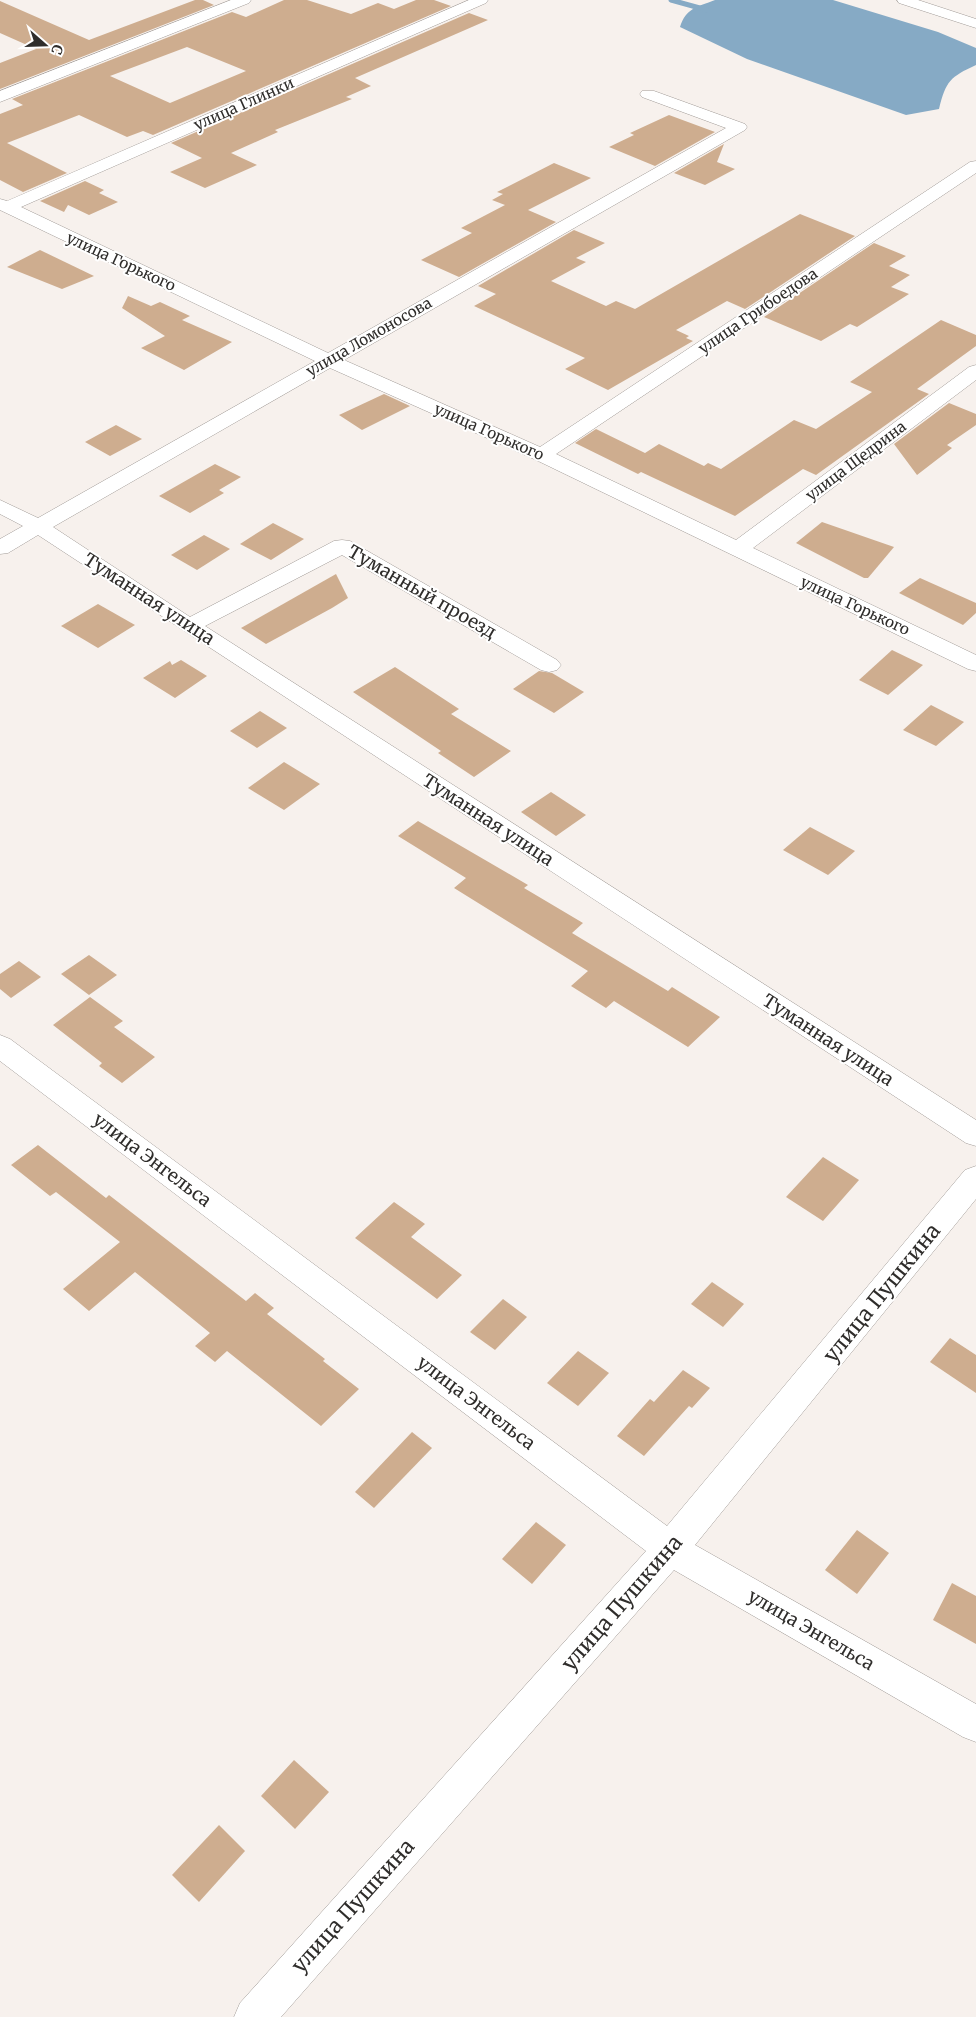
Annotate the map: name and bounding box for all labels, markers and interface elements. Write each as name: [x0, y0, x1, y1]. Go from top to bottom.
north arrow: [20, 20, 70, 70]
text: С: [47, 42, 67, 57]
street label: улица Глинки: [191, 73, 297, 134]
street label: улица Горького: [64, 228, 179, 295]
street label: улица Грибоедова: [695, 264, 821, 357]
street label: улица Ломоносова: [303, 293, 435, 380]
street label: улица Горького: [431, 399, 547, 464]
street label: улица Щедрина: [802, 417, 910, 505]
street label: Туманный проезд: [344, 540, 501, 644]
street label: Туманная улица: [79, 548, 220, 650]
street label: улица Горького: [798, 572, 913, 639]
street label: Туманная улица: [418, 769, 559, 871]
street label: Туманная улица: [758, 989, 899, 1091]
street label: улица Энгельса: [89, 1108, 216, 1212]
street label: улица Пушкина: [817, 1218, 946, 1368]
street label: улица Энгельса: [413, 1351, 540, 1455]
street label: улица Пушкина: [555, 1529, 688, 1676]
street label: улица Энгельса: [744, 1584, 879, 1675]
street label: улица Пушкина: [285, 1833, 420, 1978]

